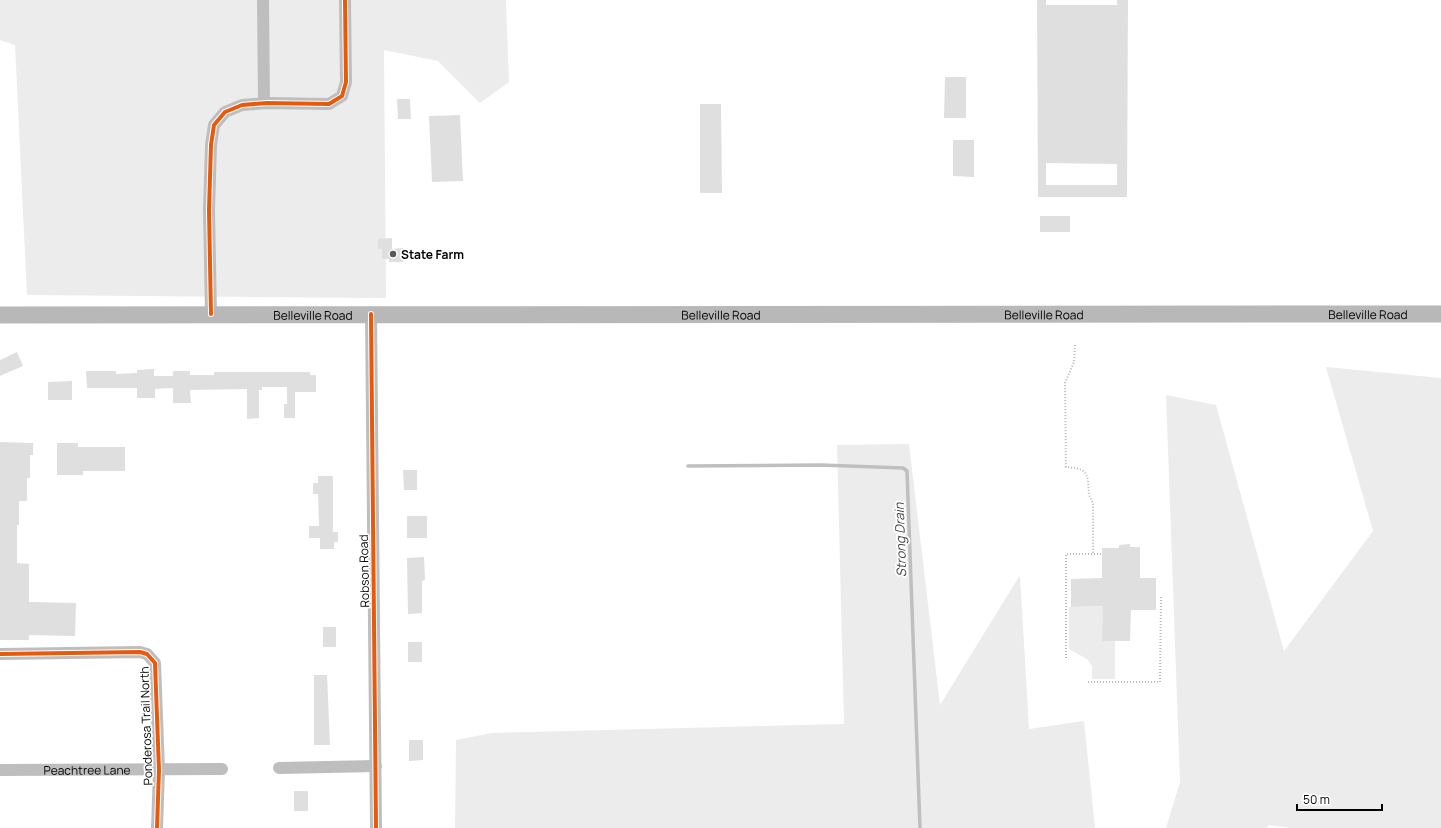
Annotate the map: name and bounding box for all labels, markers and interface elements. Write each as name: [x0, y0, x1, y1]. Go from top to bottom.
place label: State Farm: [401, 246, 464, 263]
marker: State Farm: [388, 249, 398, 259]
street label: Belleville Road: [273, 306, 353, 323]
street label: Belleville Road: [681, 306, 761, 323]
street label: Belleville Road: [1004, 306, 1084, 323]
street label: Belleville Road: [1328, 306, 1408, 323]
water label: Strong Drain: [890, 501, 910, 578]
street label: Robson Road: [355, 534, 373, 608]
street label: Ponderosa Trail North: [135, 666, 157, 786]
street label: Peachtree Lane: [43, 761, 131, 778]
scale bar: [1297, 786, 1382, 812]
text: 50 m: [1303, 791, 1330, 808]

